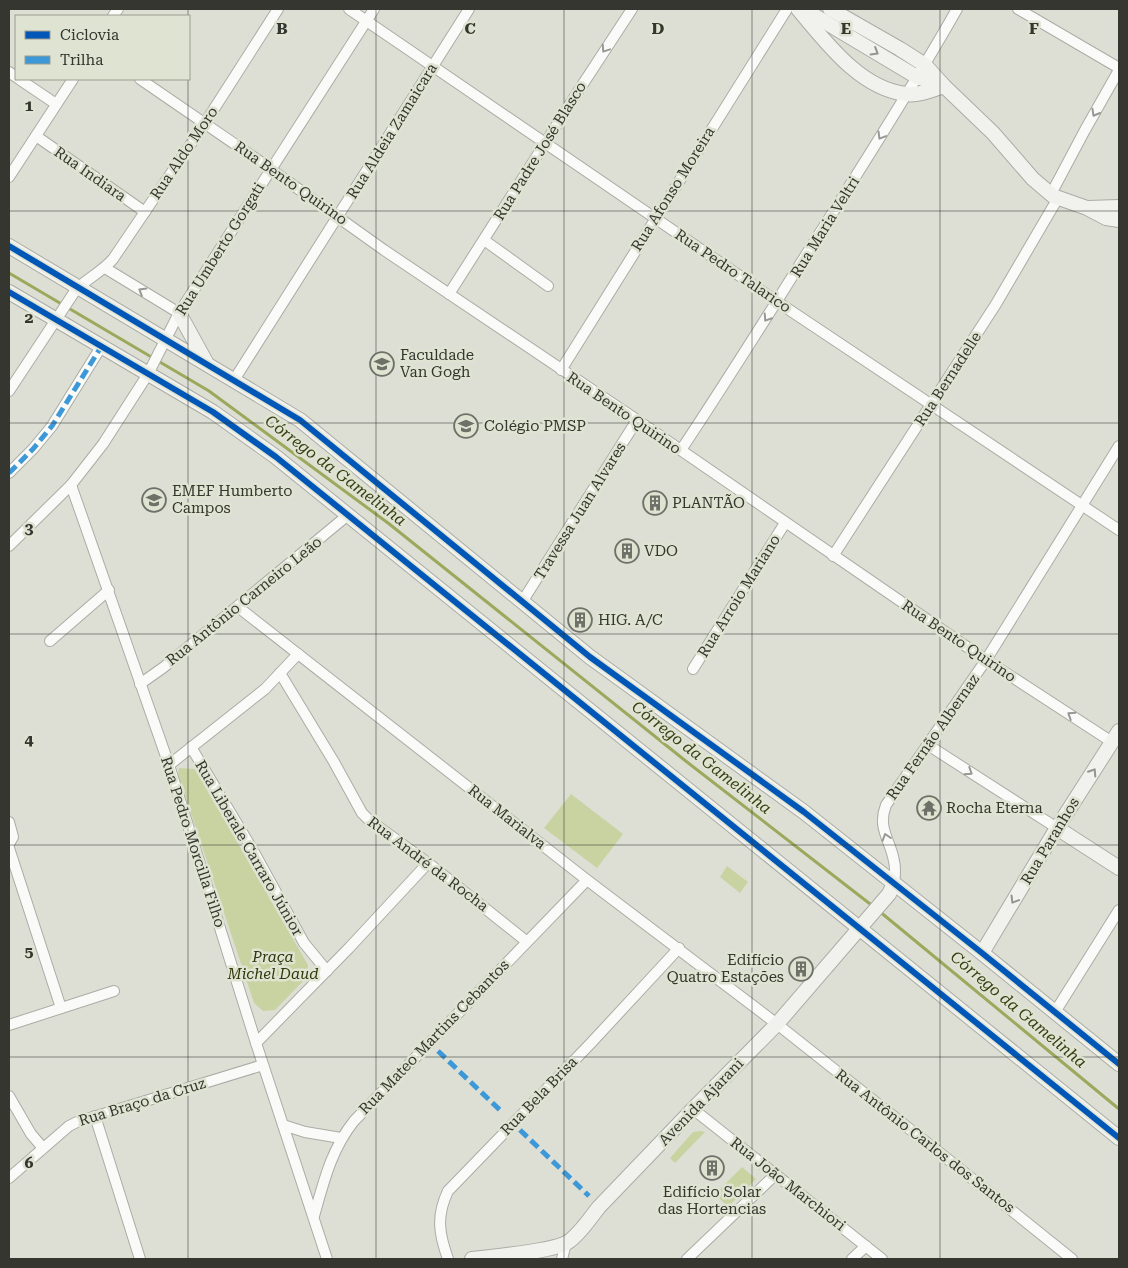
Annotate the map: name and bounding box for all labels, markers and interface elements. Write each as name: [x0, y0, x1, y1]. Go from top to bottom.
legend: [15, 15, 190, 80]
text: B: [276, 19, 288, 38]
text: C: [464, 19, 476, 38]
text: D: [652, 19, 665, 38]
text: E: [841, 19, 851, 38]
text: F: [1029, 19, 1039, 38]
text: Ciclovia: [60, 26, 119, 44]
one-way arrow: [602, 44, 612, 53]
one-way arrow: [869, 46, 878, 56]
text: Trilha: [60, 51, 103, 69]
street label: Rua Aldeia Zamaicara: [343, 60, 441, 202]
street label: Rua Padre José Blasco: [490, 78, 590, 224]
text: 1: [25, 96, 34, 115]
street label: Rua Aldo Moro: [146, 103, 222, 203]
one-way arrow: [1091, 107, 1101, 116]
street label: Rua Afonso Moreira: [627, 124, 719, 254]
one-way arrow: [878, 130, 887, 139]
street label: Rua Bento Quirino: [231, 137, 351, 229]
street label: Rua Indiara: [51, 143, 129, 205]
street label: Rua Maria Veltri: [787, 173, 863, 281]
street label: Rua Umberto Gorgati: [172, 179, 268, 319]
street label: Rua Pedro Talarico: [672, 225, 794, 317]
one-way arrow: [138, 287, 147, 297]
text: 2: [25, 308, 34, 327]
one-way arrow: [764, 313, 773, 322]
street label: Rua Bernadelle: [911, 328, 985, 430]
place label: Faculdade Van Gogh: [400, 346, 474, 381]
school or university icon: Faculdade Van Gogh: [369, 351, 395, 377]
street label: Rua Bento Quirino: [564, 368, 684, 458]
water label: Córrego da Gamelinha: [261, 411, 410, 530]
school or university icon: Colégio PMSP: [453, 413, 479, 439]
place label: Colégio PMSP: [484, 417, 586, 435]
street label: Travessa Juan Alvares: [530, 439, 630, 583]
place label: EMEF Humberto Campos: [172, 482, 293, 517]
school or university icon: EMEF Humberto Campos: [141, 487, 167, 513]
building icon: PLANTÃO: [642, 490, 668, 516]
place label: PLANTÃO: [672, 494, 745, 512]
text: 3: [25, 519, 34, 538]
street label: Rua Arroio Mariano: [694, 531, 784, 661]
street label: Rua Antônio Carneiro Leão: [162, 533, 326, 669]
building icon: VDO: [614, 538, 640, 564]
place label: VDO: [644, 542, 678, 560]
street label: Rua Bento Quirino: [899, 596, 1019, 686]
building icon: HIG. A/C: [567, 607, 593, 633]
place label: HIG. A/C: [598, 611, 663, 629]
street label: Rua Fernão Albernaz: [883, 671, 983, 803]
water label: Córrego da Gamelinha: [628, 697, 775, 818]
one-way arrow: [1067, 712, 1077, 721]
text: 4: [25, 730, 34, 749]
street label: Rua Pedro Morcilla Filho: [157, 754, 229, 930]
street label: Rua Liberale Carraro Júnior: [191, 757, 307, 939]
one-way arrow: [963, 766, 972, 775]
one-way arrow: [1086, 768, 1096, 777]
street label: Rua Marialva: [464, 781, 550, 853]
street label: Rua Paranhos: [1017, 794, 1083, 888]
temple icon: Rocha Eterna: [916, 795, 942, 821]
place label: Rocha Eterna: [946, 799, 1043, 817]
street label: Rua André da Rocha: [364, 813, 492, 915]
one-way arrow: [882, 833, 892, 842]
one-way arrow: [1011, 894, 1021, 903]
text: 5: [25, 942, 34, 961]
water label: Córrego da Gamelinha: [947, 947, 1091, 1072]
park label: Praça Michel Daud: [226, 948, 319, 983]
place label: Edifício Quatro Estações: [667, 951, 784, 986]
street label: Rua Mateo Martins Cebantos: [355, 956, 513, 1118]
building icon: Edifício Quatro Estações: [788, 956, 814, 982]
street label: Rua Bela Brisa: [497, 1053, 581, 1139]
street label: Avenida Ajarani: [655, 1054, 747, 1149]
street label: Rua Antônio Carlos dos Santos: [832, 1065, 1018, 1217]
street label: Rua Braço da Cruz: [76, 1074, 208, 1130]
street label: Rua João Marchiori: [727, 1133, 849, 1235]
text: 6: [25, 1153, 34, 1172]
building icon: Edifício Solar das Hortencias: [699, 1155, 725, 1181]
place label: Edifício Solar das Hortencias: [658, 1183, 766, 1218]

